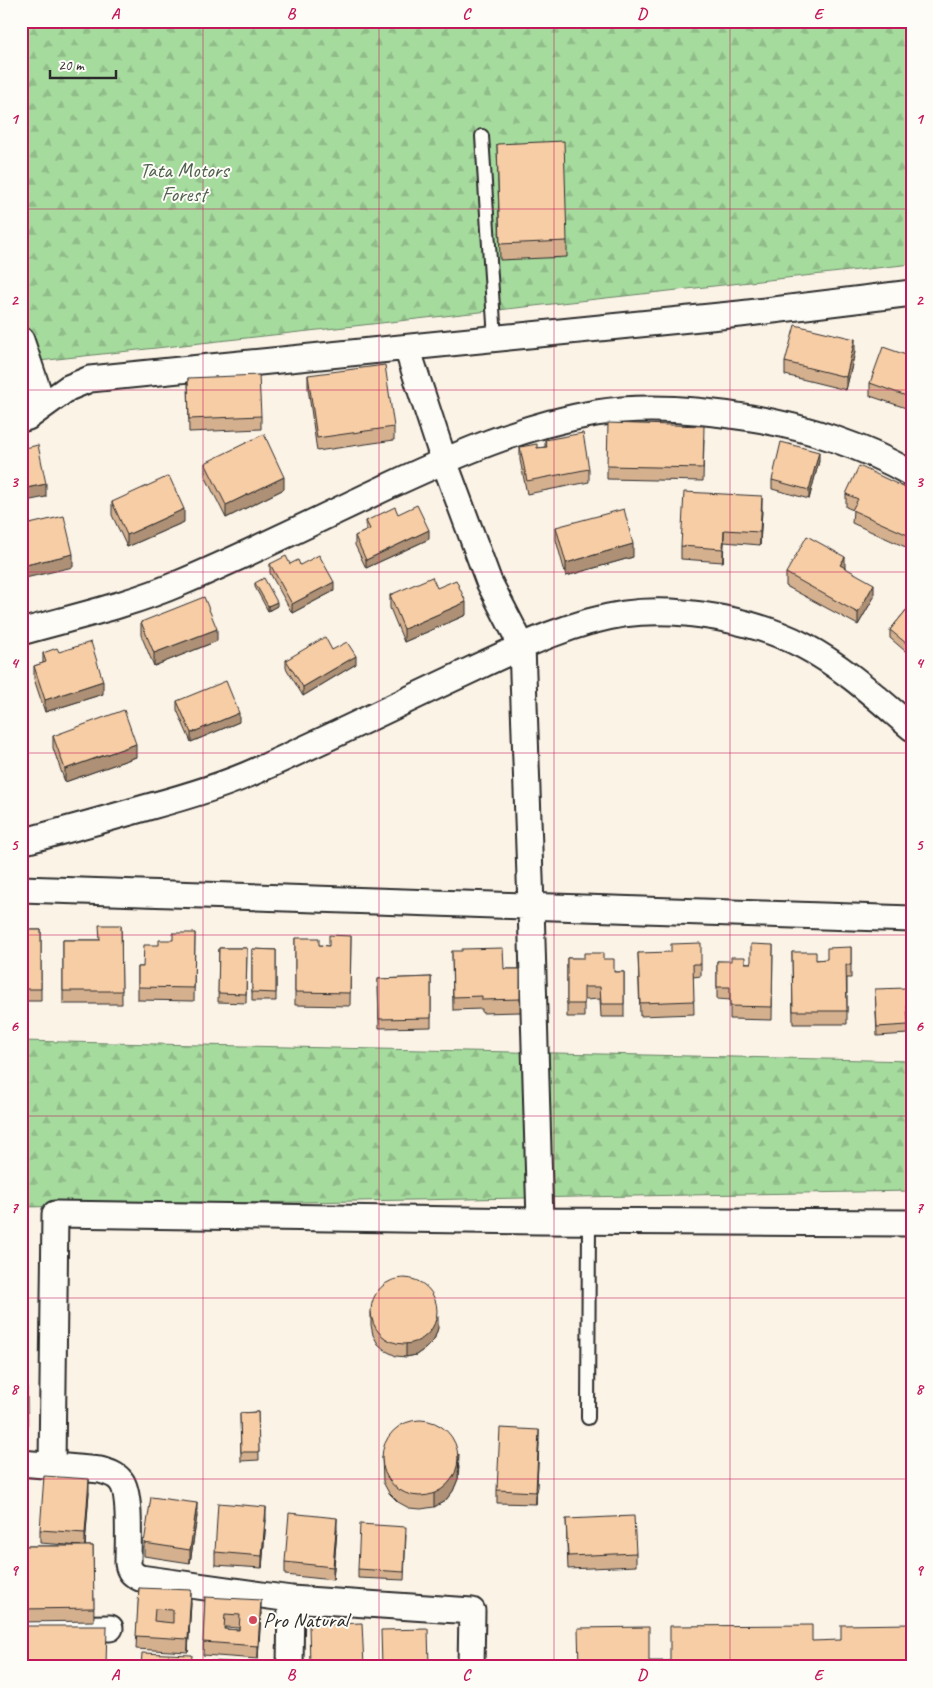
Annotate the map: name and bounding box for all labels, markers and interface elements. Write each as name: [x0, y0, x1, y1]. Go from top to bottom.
text: A: [111, 4, 121, 24]
text: B: [287, 4, 297, 24]
text: C: [462, 4, 472, 24]
text: D: [637, 4, 648, 24]
text: E: [814, 4, 825, 24]
scale bar: [50, 48, 116, 80]
text: 20 m: [58, 56, 85, 75]
text: 1: [10, 109, 19, 129]
text: 1: [915, 109, 924, 129]
park label: Tata Motors Forest: [140, 157, 230, 207]
text: 2: [10, 290, 19, 310]
text: 2: [915, 290, 924, 310]
text: 3: [10, 472, 19, 492]
text: 3: [915, 472, 924, 492]
text: 4: [10, 653, 19, 673]
text: 4: [915, 653, 924, 673]
text: 5: [11, 835, 20, 855]
text: 5: [916, 835, 925, 855]
text: 6: [10, 1016, 19, 1036]
text: 6: [915, 1016, 924, 1036]
text: 7: [10, 1198, 19, 1218]
text: 7: [915, 1198, 924, 1218]
text: 8: [10, 1379, 19, 1399]
text: 8: [915, 1379, 924, 1399]
text: 9: [10, 1560, 19, 1580]
text: 9: [915, 1560, 924, 1580]
place label: Pro Natural: [263, 1607, 352, 1633]
marker: Pro Natural: [247, 1614, 259, 1626]
text: A: [111, 1665, 121, 1685]
text: B: [287, 1665, 297, 1685]
text: C: [462, 1665, 472, 1685]
text: D: [637, 1665, 648, 1685]
text: E: [814, 1665, 825, 1685]

